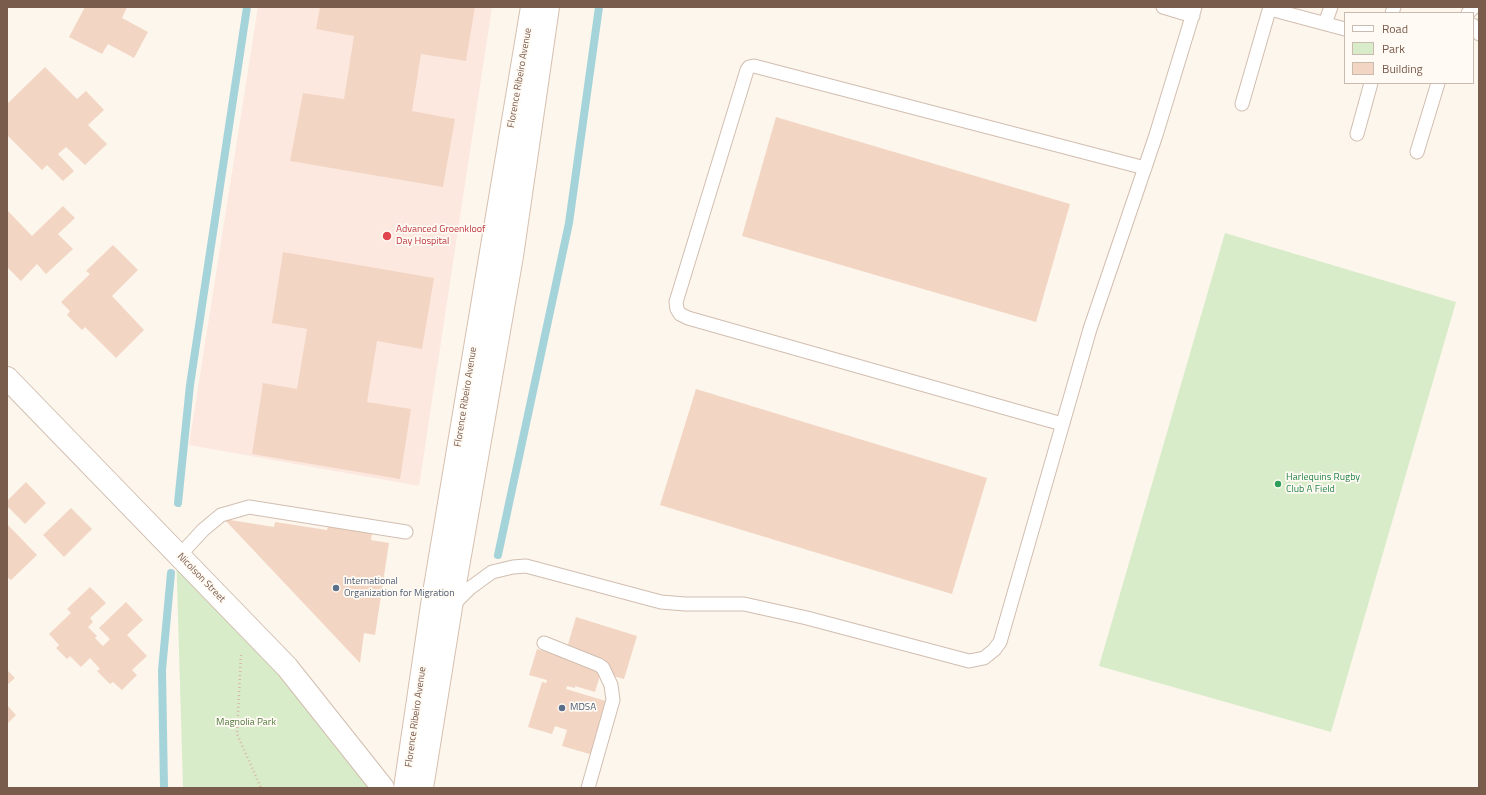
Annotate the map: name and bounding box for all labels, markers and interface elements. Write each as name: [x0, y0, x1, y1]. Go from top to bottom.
legend: [1344, 12, 1474, 84]
text: Road: [1382, 19, 1408, 38]
street label: Florence Ribeiro Avenue: [505, 27, 535, 129]
text: Park: [1382, 39, 1405, 58]
text: Building: [1382, 59, 1423, 78]
place label: Advanced Groenkloof Day Hospital: [396, 224, 485, 248]
marker: Advanced Groenkloof Day Hospital: [381, 230, 393, 242]
street label: Florence Ribeiro Avenue: [452, 346, 480, 448]
place label: Harlequins Rugby Club A Field: [1286, 472, 1360, 496]
marker: Harlequins Rugby Club A Field: [1273, 479, 1283, 489]
street label: Nicolson Street: [174, 551, 228, 605]
place label: International Organization for Migration: [344, 576, 455, 600]
marker: International Organization for Migration: [331, 583, 341, 593]
street label: Florence Ribeiro Avenue: [403, 666, 429, 768]
place label: MDSA: [570, 702, 596, 714]
marker: MDSA: [557, 703, 567, 713]
park label: Magnolia Park: [216, 717, 276, 729]

